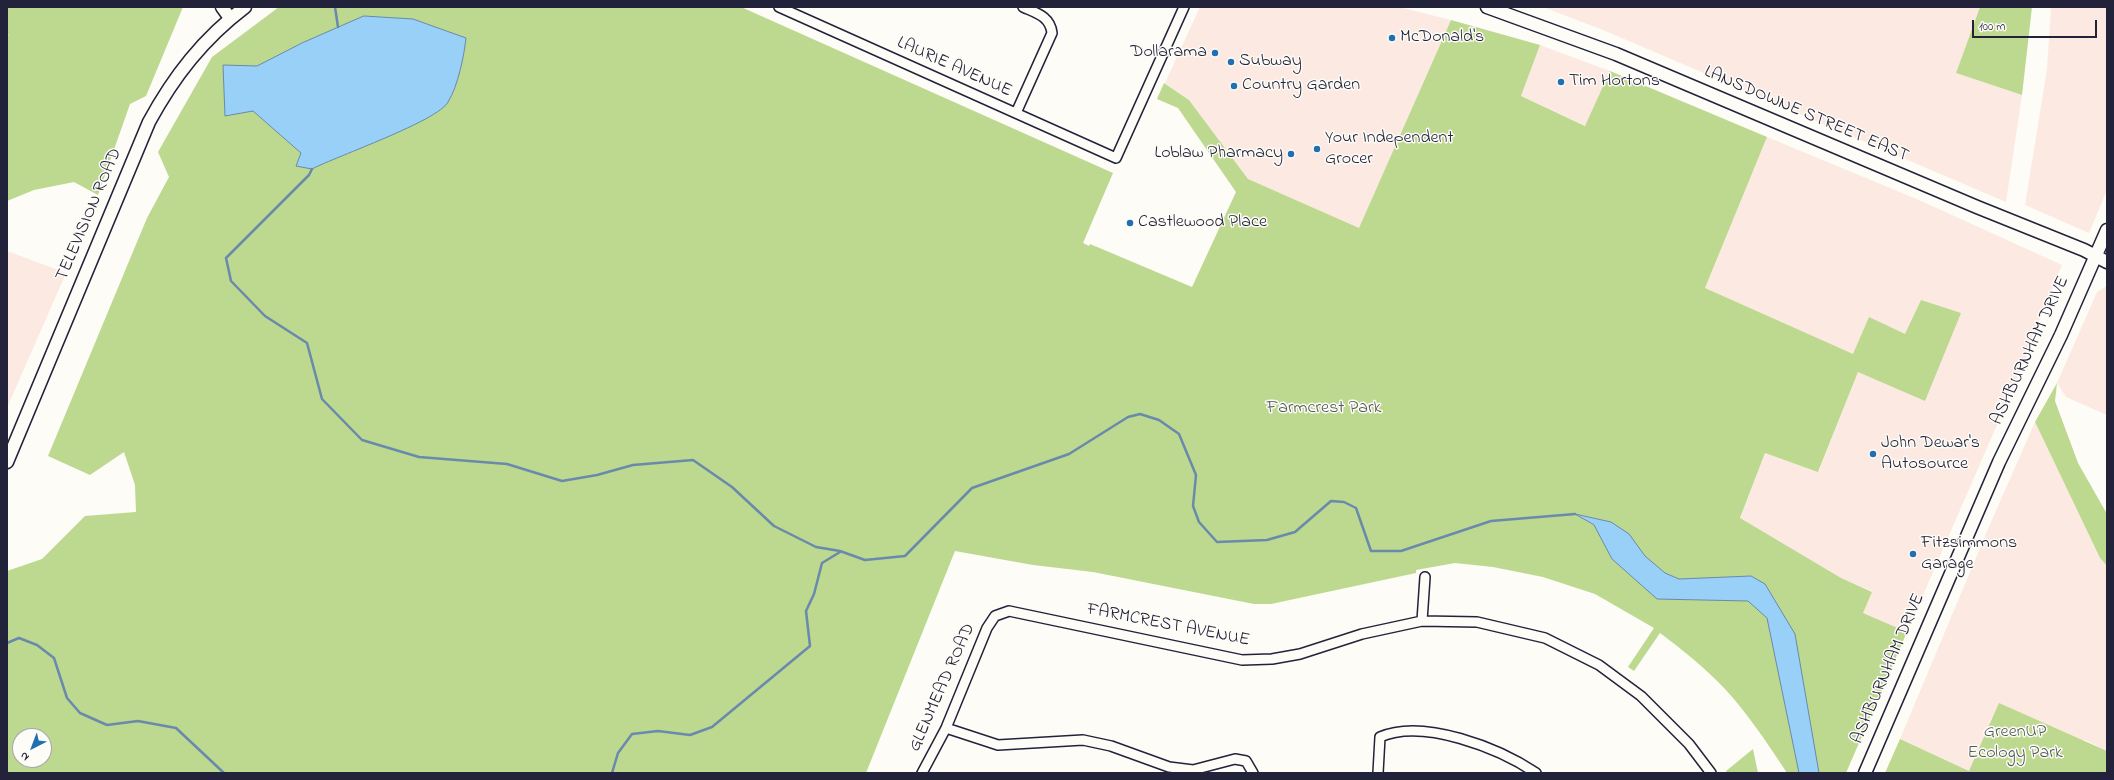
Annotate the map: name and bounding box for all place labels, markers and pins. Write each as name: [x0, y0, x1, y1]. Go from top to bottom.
place label: McDonald's: [1400, 27, 1484, 49]
marker: McDonald's: [1387, 33, 1397, 43]
place label: Dollarama: [1130, 42, 1207, 64]
marker: Dollarama: [1210, 48, 1220, 58]
place label: Subway: [1239, 51, 1302, 73]
marker: Subway: [1226, 57, 1236, 67]
place label: Tim Hortons: [1569, 71, 1660, 93]
place label: Country Garden: [1242, 75, 1360, 97]
marker: Tim Hortons: [1556, 77, 1566, 87]
marker: Country Garden: [1229, 81, 1239, 91]
place label: Your Independent Grocer: [1325, 128, 1454, 170]
place label: Loblaw Pharmacy: [1155, 143, 1283, 165]
marker: Your Independent Grocer: [1312, 144, 1322, 154]
marker: Loblaw Pharmacy: [1286, 149, 1296, 159]
place label: Castlewood Place: [1138, 212, 1267, 234]
marker: Castlewood Place: [1125, 218, 1135, 228]
place label: John Dewar's Autosource: [1881, 433, 1980, 476]
marker: John Dewar's Autosource: [1868, 449, 1878, 459]
place label: Fitzsimmons Garage: [1921, 533, 2017, 576]
marker: Fitzsimmons Garage: [1908, 549, 1918, 559]

